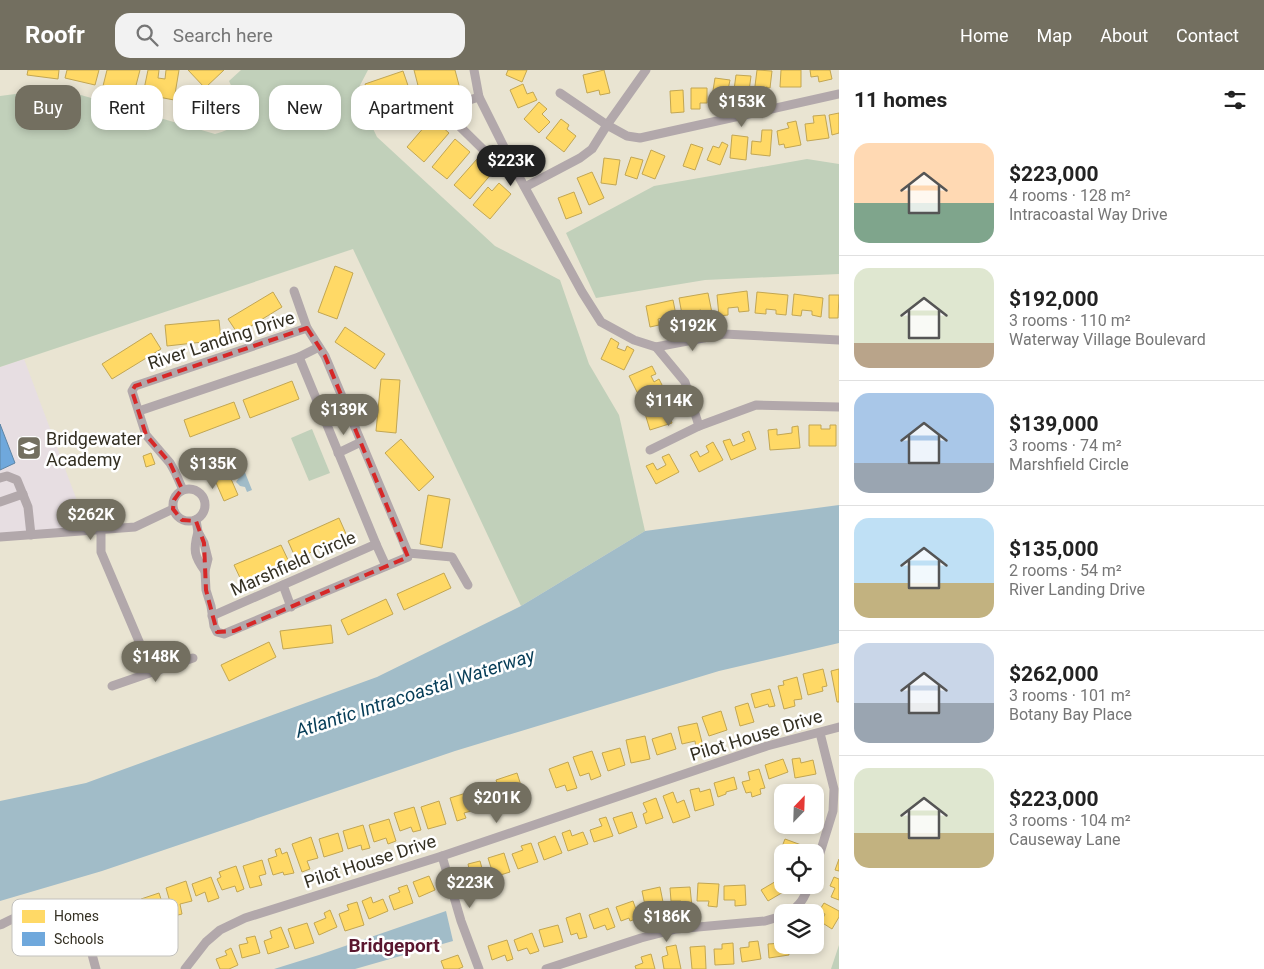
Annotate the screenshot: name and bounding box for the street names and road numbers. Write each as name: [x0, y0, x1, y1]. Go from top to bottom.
street label: River Landing Drive: [145, 306, 297, 374]
street label: Marshfield Circle: [227, 526, 359, 600]
street label: Pilot House Drive: [687, 705, 825, 765]
street label: Pilot House Drive: [301, 830, 439, 892]

